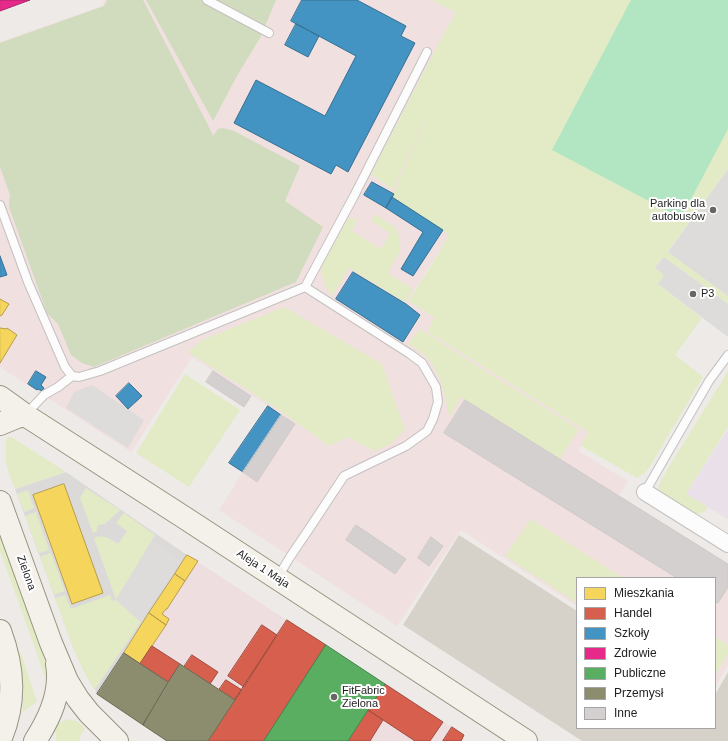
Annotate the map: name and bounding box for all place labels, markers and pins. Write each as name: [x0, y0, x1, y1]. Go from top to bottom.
place label: Parking dla autobusów: [650, 197, 705, 223]
marker: Parking dla autobusów: [708, 205, 718, 215]
place label: P3: [701, 287, 714, 301]
marker: P3: [688, 289, 698, 299]
place label: FitFabric Zielona: [342, 684, 385, 710]
marker: FitFabric Zielona: [329, 692, 339, 702]

